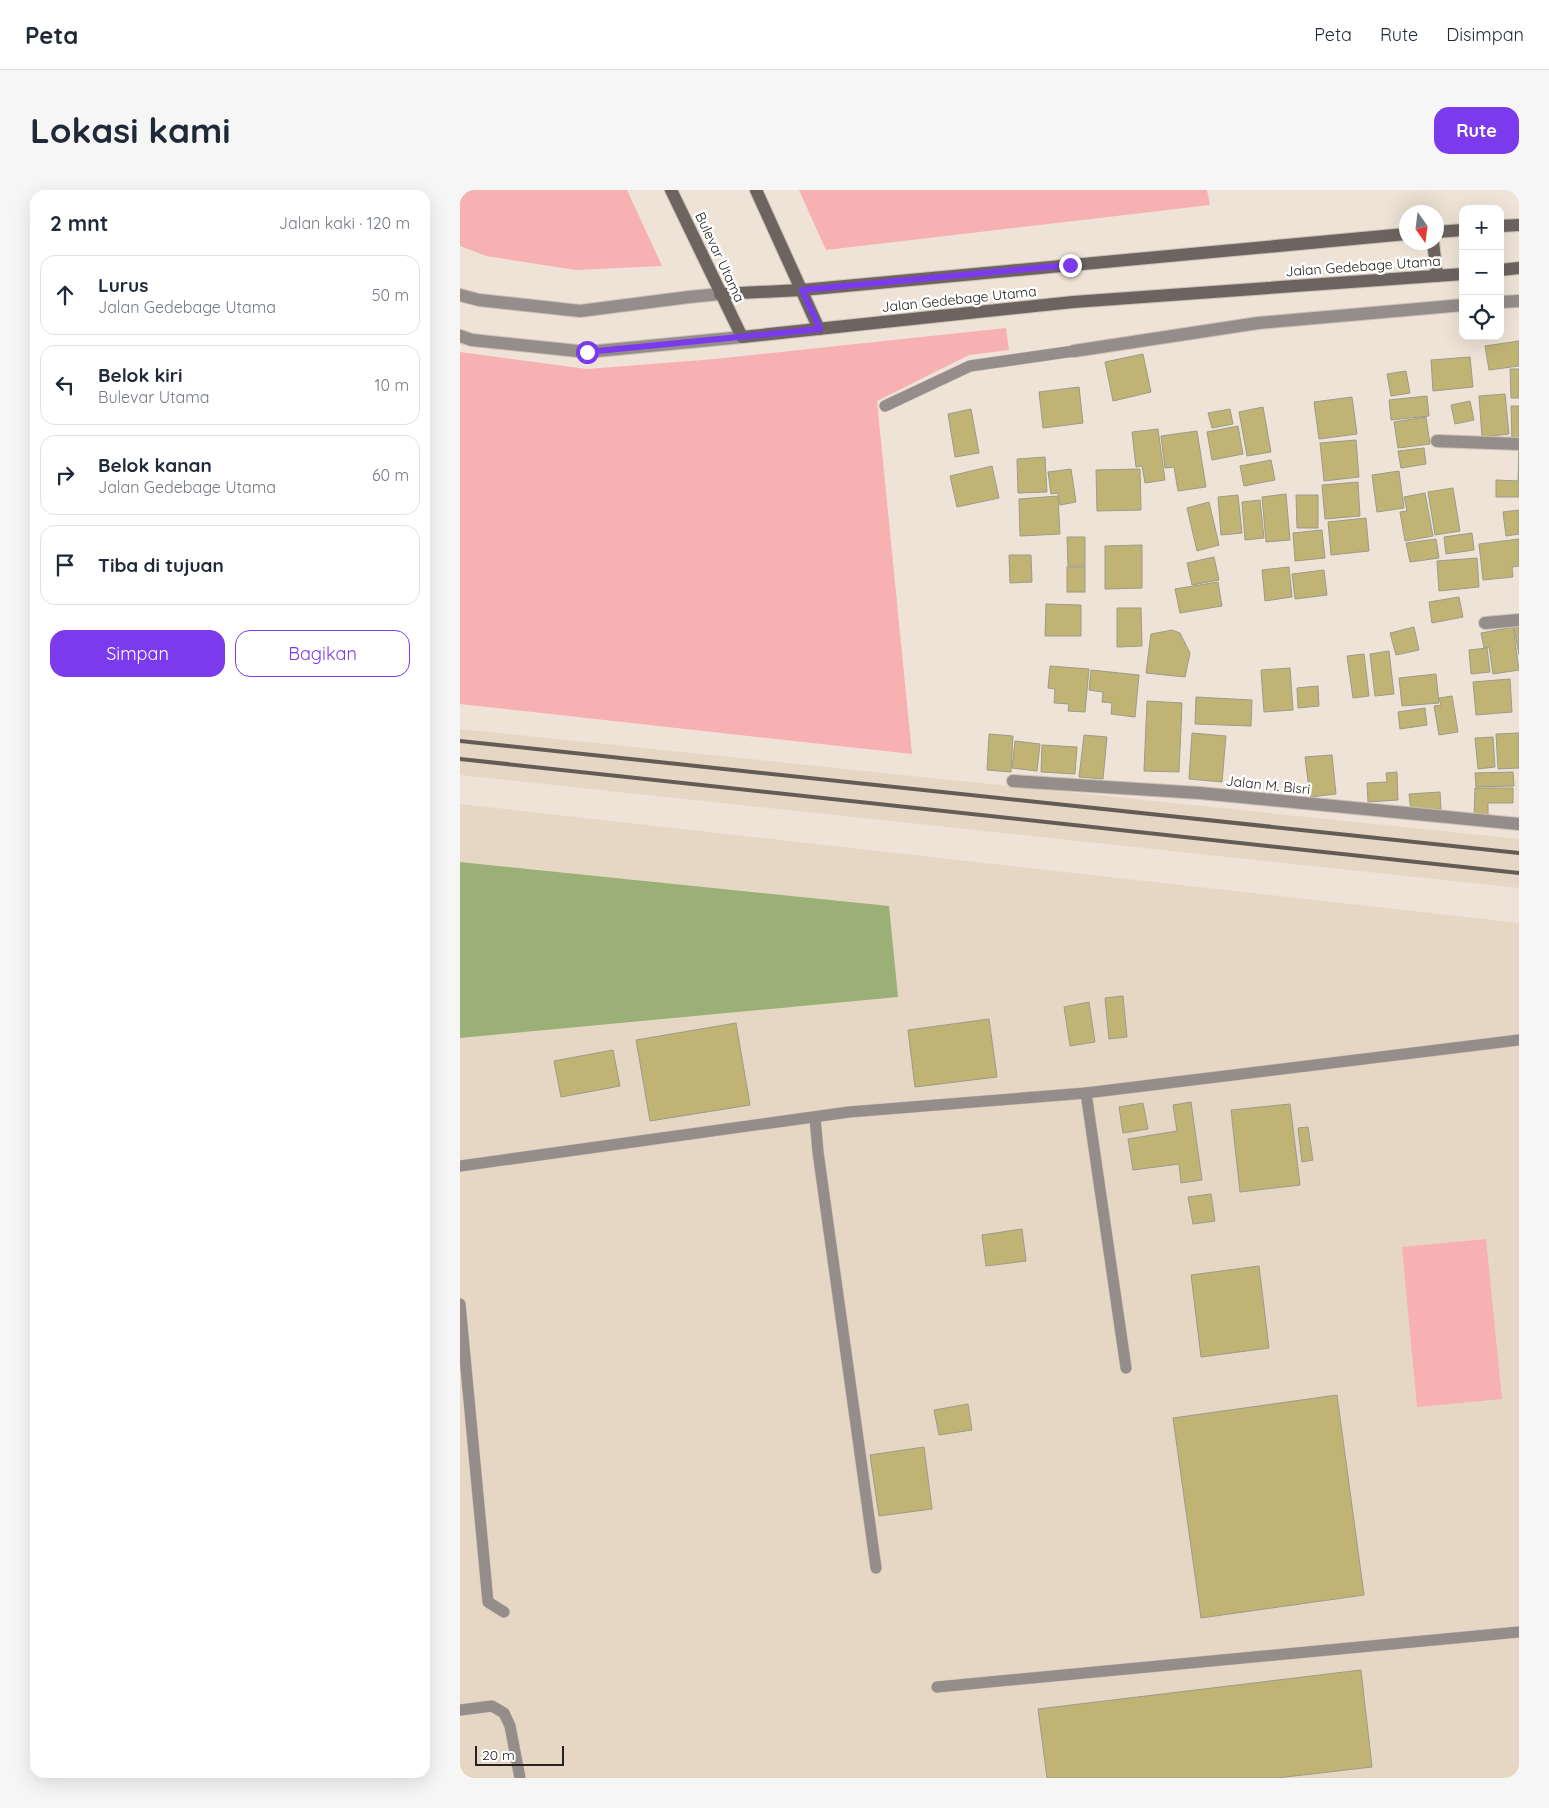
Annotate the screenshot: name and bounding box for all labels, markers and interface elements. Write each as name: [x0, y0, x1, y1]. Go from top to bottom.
text: Peta: [25, 20, 78, 50]
text: Peta: [1314, 23, 1352, 46]
text: Rute: [1380, 23, 1418, 46]
text: Disimpan: [1446, 23, 1524, 46]
button: Rute: [1434, 107, 1519, 154]
text: Lokasi kami: [30, 108, 230, 152]
north arrow: [1399, 205, 1444, 250]
map controls: [1459, 205, 1504, 340]
button: +: [1459, 205, 1504, 250]
street label: Bulevar Utama: [691, 209, 749, 305]
text: 2 mnt: [50, 210, 108, 236]
text: Jalan kaki · 120 m: [279, 213, 410, 233]
button: −: [1459, 250, 1504, 295]
street label: Jalan Gedebage Utama: [1285, 252, 1441, 280]
route end: [1059, 254, 1082, 277]
text: Lurus: [98, 273, 148, 297]
icon: ahead: [51, 281, 79, 309]
street label: Jalan Gedebage Utama: [881, 282, 1037, 316]
text: 50 m: [372, 285, 409, 305]
button: locate: [1459, 295, 1504, 340]
text: Jalan Gedebage Utama: [98, 297, 276, 317]
route start: [576, 341, 599, 364]
text: Belok kiri: [98, 363, 183, 387]
icon: left: [51, 371, 79, 399]
text: 10 m: [375, 375, 409, 395]
text: Bulevar Utama: [98, 387, 209, 407]
text: Belok kanan: [98, 453, 212, 477]
icon: right: [51, 461, 79, 489]
text: 60 m: [372, 465, 409, 485]
text: Jalan Gedebage Utama: [98, 477, 276, 497]
icon: arrive: [51, 551, 79, 579]
text: Tiba di tujuan: [98, 553, 224, 577]
button: Simpan: [50, 630, 225, 677]
button: Bagikan: [235, 630, 410, 677]
street label: Jalan M. Bisri: [1225, 772, 1311, 798]
scale bar: [475, 1743, 564, 1766]
text: 20 m: [482, 1746, 515, 1764]

